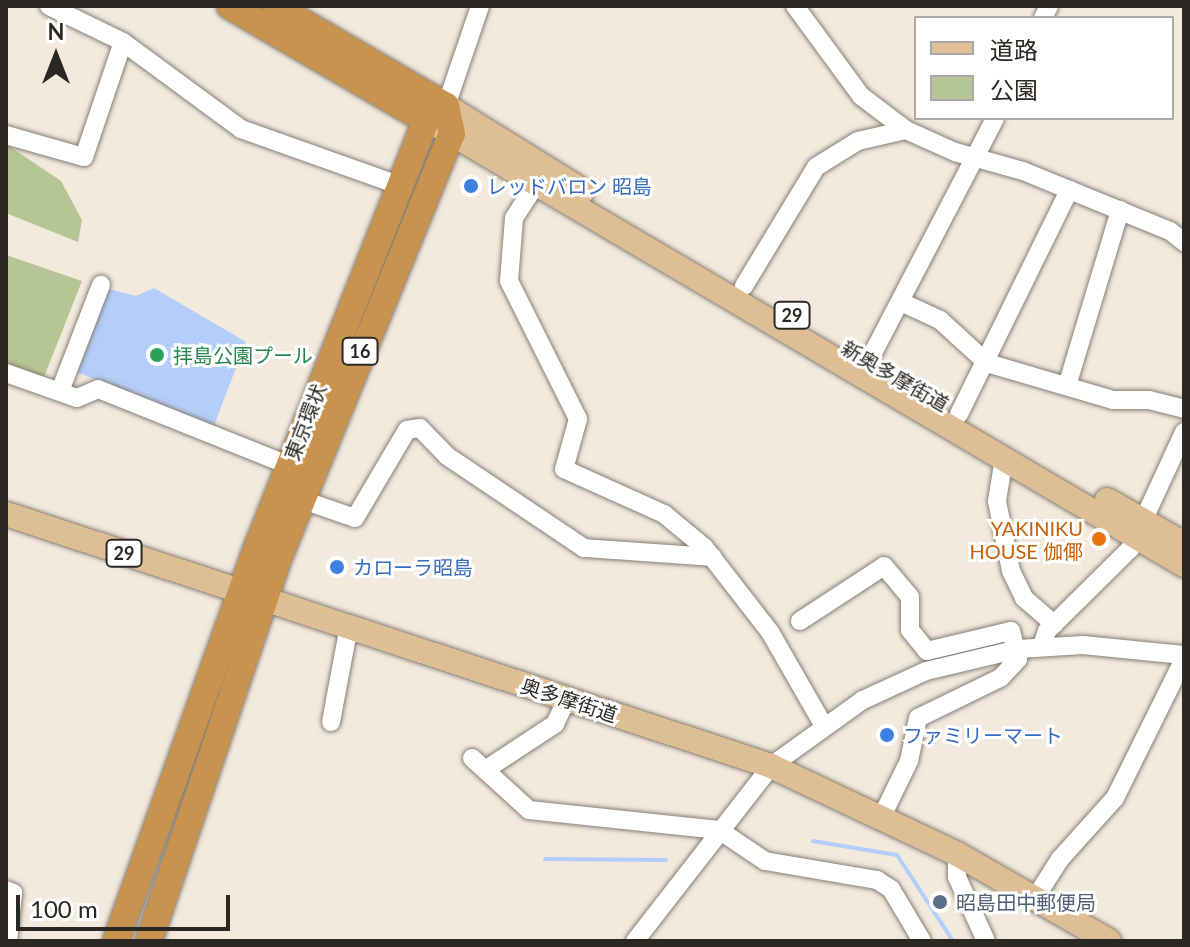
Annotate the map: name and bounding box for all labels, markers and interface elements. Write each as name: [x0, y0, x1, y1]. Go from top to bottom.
north arrow: [16, 16, 96, 96]
legend: [914, 16, 1174, 120]
text: N: [48, 18, 64, 45]
text: 道路: [990, 35, 1038, 64]
text: 公園: [990, 75, 1038, 104]
place label: レッドバロン 昭島: [487, 174, 652, 198]
marker: レッドバロン 昭島: [462, 177, 480, 195]
road number: 29: [772, 301, 812, 329]
street label: 新奥多摩街道: [837, 336, 953, 416]
road number: 16: [340, 337, 380, 365]
place label: 拝島公園プール: [173, 343, 313, 367]
marker: 拝島公園プール: [148, 346, 166, 364]
street label: 東京環状: [279, 380, 331, 464]
place label: YAKINIKU HOUSE 伽倻: [969, 516, 1083, 563]
marker: YAKINIKU HOUSE 伽倻: [1090, 530, 1108, 548]
road number: 29: [104, 539, 144, 567]
place label: カローラ昭島: [353, 555, 473, 579]
marker: カローラ昭島: [328, 558, 346, 576]
street label: 奥多摩街道: [518, 673, 620, 727]
place label: ファミリーマート: [903, 723, 1063, 747]
marker: ファミリーマート: [878, 726, 896, 744]
scale bar: [20, 879, 234, 929]
place label: 昭島田中郵便局: [956, 890, 1096, 914]
marker: 昭島田中郵便局: [931, 893, 949, 911]
text: 100 m: [30, 894, 98, 923]

